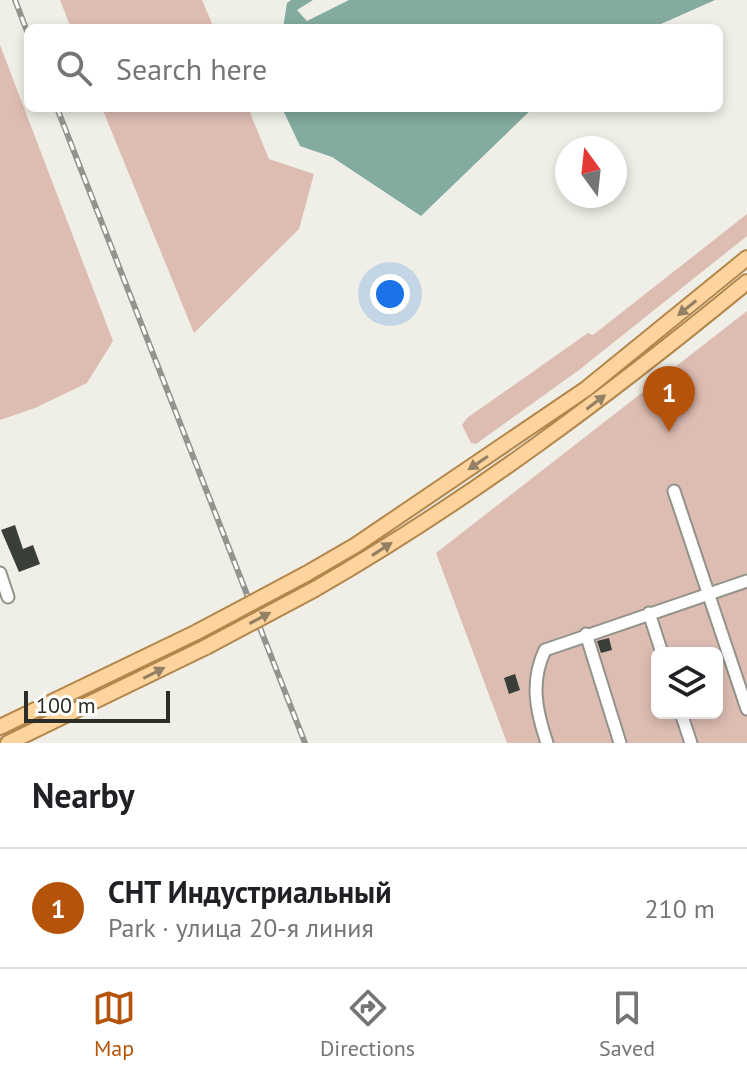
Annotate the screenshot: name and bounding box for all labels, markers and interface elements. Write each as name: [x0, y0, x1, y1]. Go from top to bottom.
search box: [24, 24, 723, 112]
icon: search: [52, 46, 96, 90]
text: Search here: [116, 49, 267, 88]
north arrow: [555, 136, 627, 208]
your location: [370, 274, 410, 314]
one-way arrow: [677, 299, 697, 316]
pin: 1: [643, 366, 695, 432]
one-way arrow: [586, 395, 607, 411]
one-way arrow: [468, 455, 489, 470]
one-way arrow: [371, 543, 393, 557]
one-way arrow: [249, 612, 272, 625]
map controls: [651, 647, 723, 719]
button: layers: [651, 647, 723, 719]
one-way arrow: [143, 666, 166, 680]
scale bar: [24, 687, 170, 723]
text: 100 m: [36, 691, 96, 719]
text: Nearby: [32, 773, 134, 817]
text: СНТ Индустриальный: [108, 872, 392, 911]
text: 1: [51, 892, 65, 925]
text: 210 m: [644, 892, 715, 925]
text: Park · улица 20-я линия: [108, 911, 374, 944]
tab: Map: [92, 986, 136, 1062]
tab: Directions: [320, 986, 415, 1062]
tab: Saved: [599, 986, 655, 1062]

